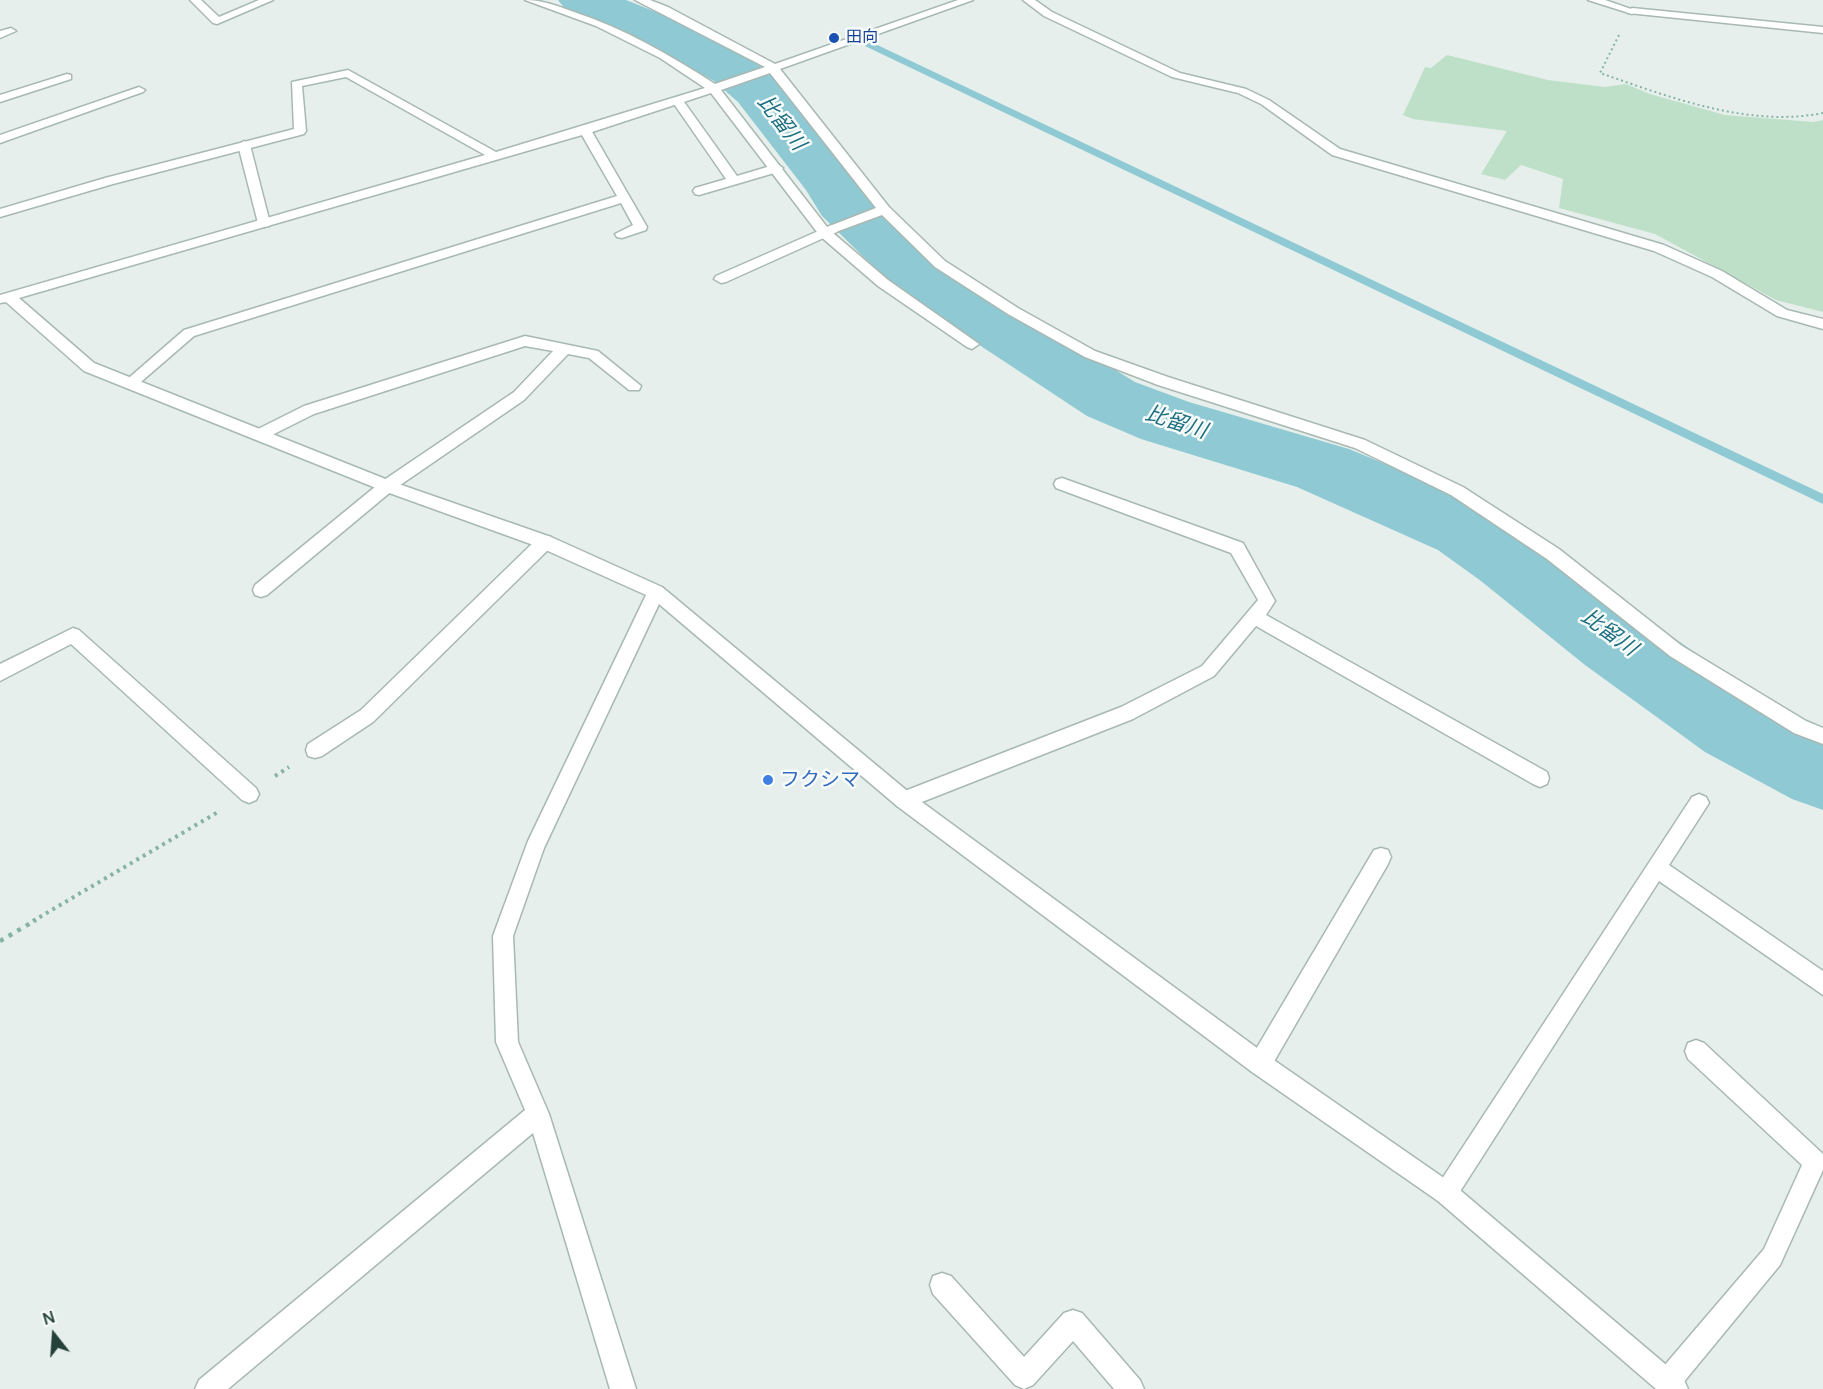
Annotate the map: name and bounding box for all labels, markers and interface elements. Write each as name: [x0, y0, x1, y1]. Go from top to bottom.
place label: 田向: [846, 28, 878, 48]
marker: 田向: [827, 31, 841, 45]
water label: 比留川: [752, 90, 810, 156]
water label: 比留川: [1142, 401, 1210, 445]
water label: 比留川: [1576, 604, 1642, 662]
place label: フクシマ: [780, 768, 860, 792]
marker: フクシマ: [761, 773, 775, 787]
north arrow: [24, 1305, 84, 1365]
text: N: [40, 1306, 57, 1330]

